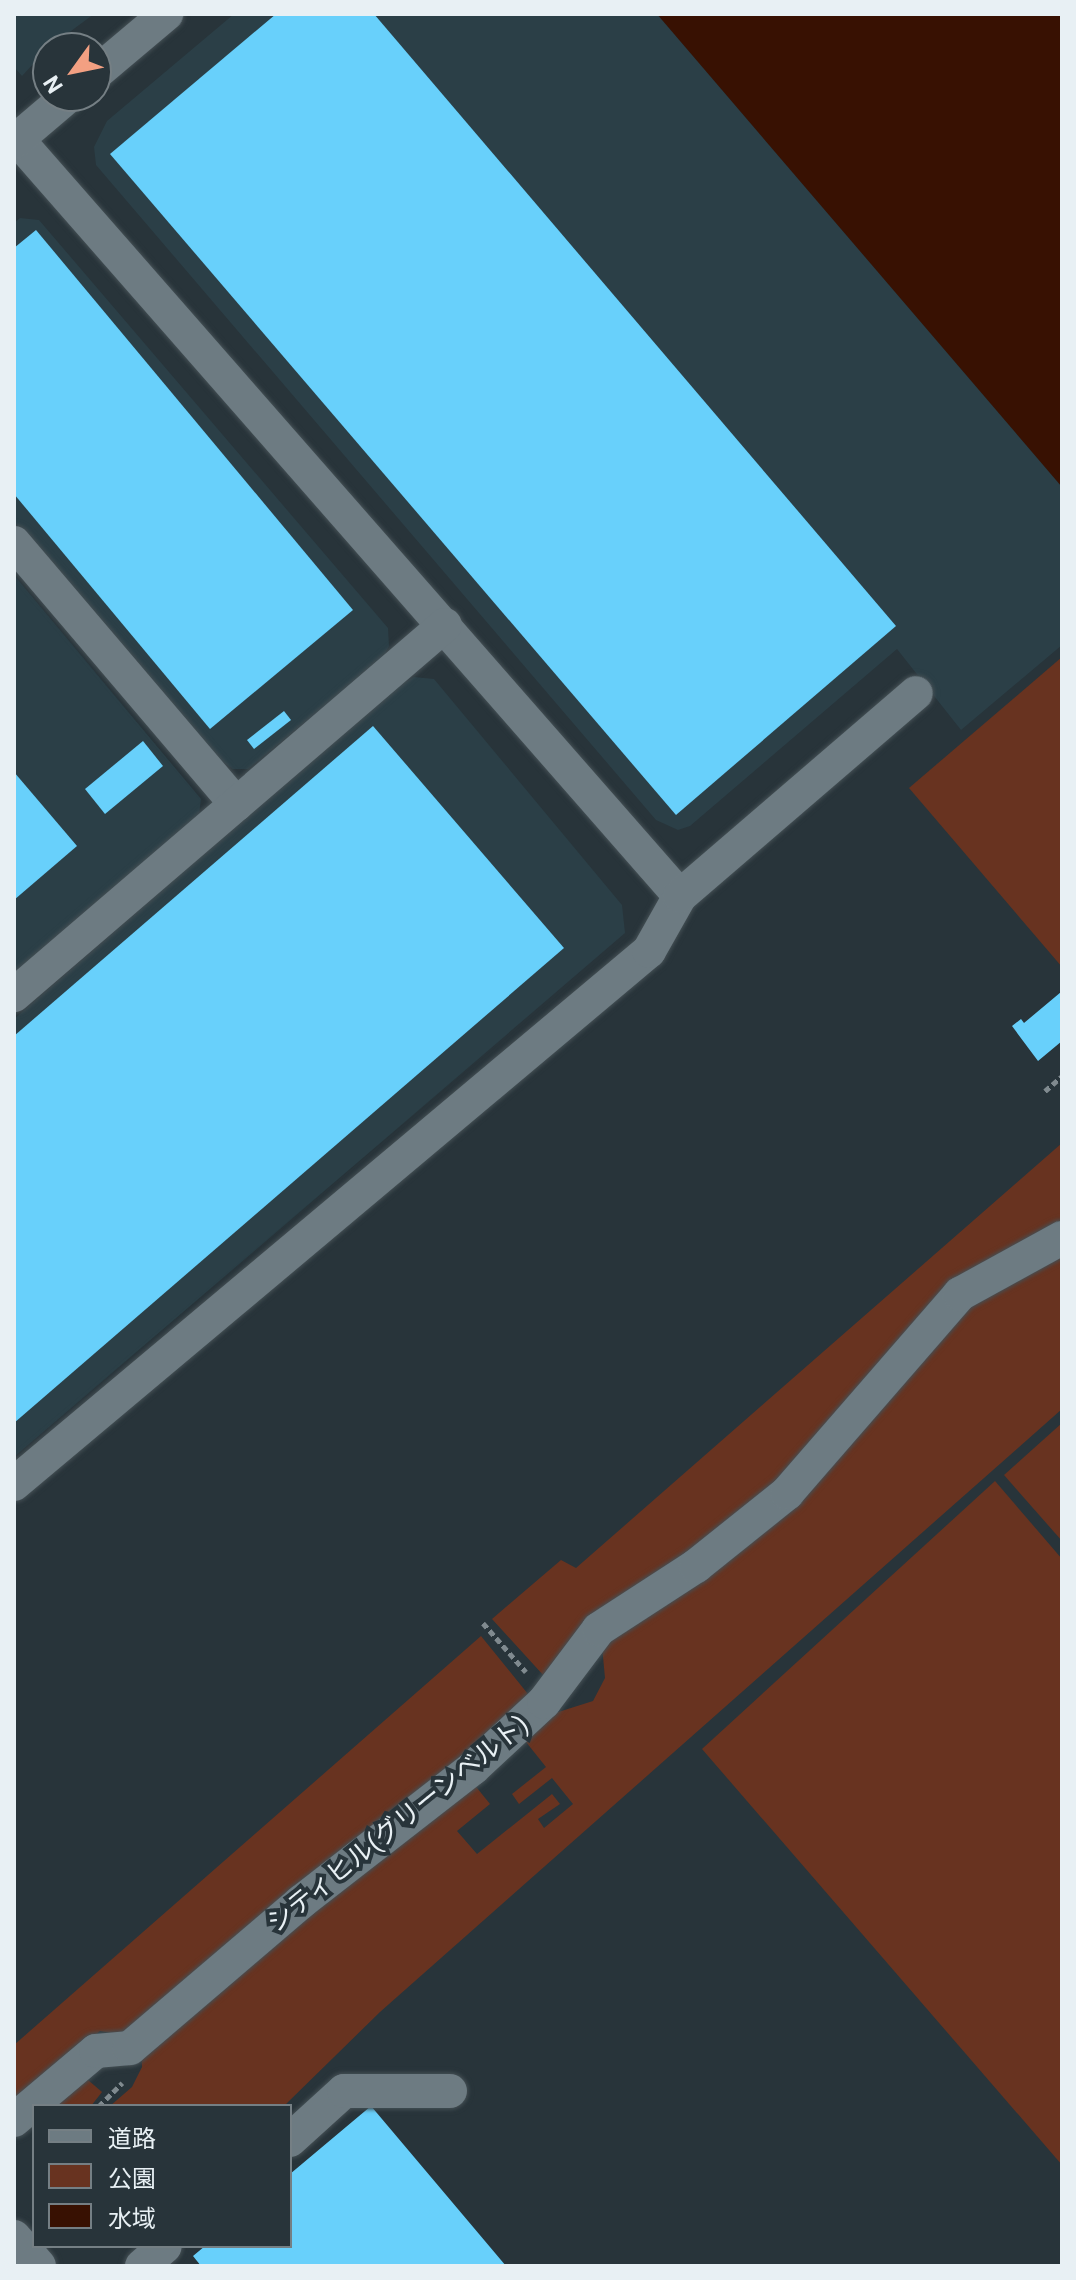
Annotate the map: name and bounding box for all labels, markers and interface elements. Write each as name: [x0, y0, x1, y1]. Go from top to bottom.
north arrow: [32, 32, 112, 112]
text: N: [38, 71, 68, 98]
street label: シティヒル(グリーンベルト): [260, 1708, 536, 1940]
legend: [32, 2104, 292, 2248]
text: 道路: [108, 2125, 156, 2153]
text: 公園: [108, 2165, 156, 2193]
text: 水域: [108, 2205, 156, 2233]

